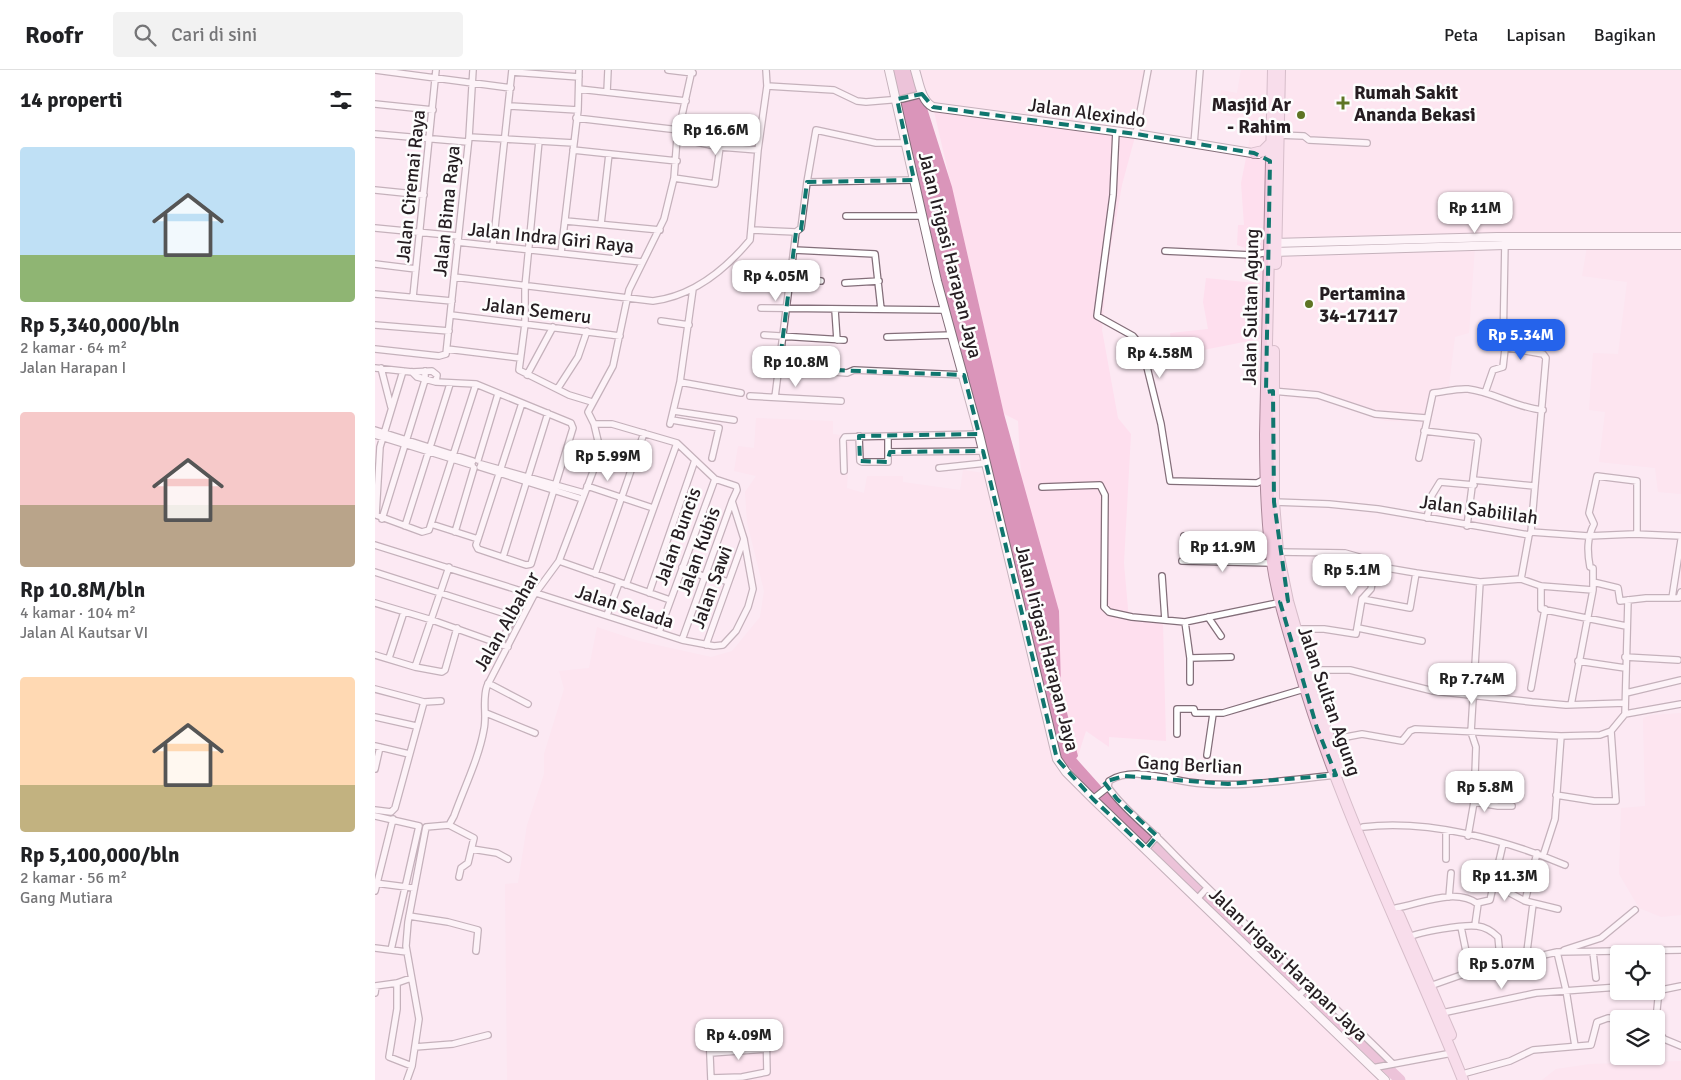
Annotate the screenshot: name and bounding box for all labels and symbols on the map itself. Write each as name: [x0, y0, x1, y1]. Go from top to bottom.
place label: Rumah Sakit Ananda Bekasi: [1354, 81, 1476, 127]
street label: Jalan Alexindo: [1027, 93, 1147, 133]
place label: Masjid Ar - Rahim: [1211, 93, 1291, 139]
marker: Rumah Sakit Ananda Bekasi: [1336, 96, 1350, 110]
street label: Jalan Ciremai Raya: [391, 109, 431, 264]
marker: Masjid Ar - Rahim: [1295, 109, 1307, 121]
pin: Rp 16.6M: [664, 114, 768, 156]
street label: Jalan Bima Raya: [428, 144, 466, 278]
street label: Jalan Irigasi Harapan Jaya: [913, 150, 987, 361]
pin: Rp 11M: [1434, 191, 1516, 234]
street label: Jalan Indra Giri Raya: [467, 217, 635, 259]
street label: Jalan Sultan Agung: [1238, 228, 1264, 386]
pin: Rp 4.05M: [724, 260, 828, 302]
place label: Pertamina 34-17117: [1319, 282, 1406, 328]
street label: Jalan Semeru: [481, 292, 593, 330]
marker: Pertamina 34-17117: [1303, 298, 1315, 310]
pin: Rp 5.34M: [1469, 318, 1573, 361]
pin: Rp 4.58M: [1108, 336, 1212, 379]
pin: Rp 10.8M: [744, 346, 848, 388]
pin: Rp 5.99M: [556, 440, 660, 482]
street label: Jalan Buncis: [649, 484, 707, 589]
street label: Jalan Sabililah: [1418, 490, 1539, 530]
street label: Jalan Kubis: [672, 504, 726, 599]
pin: Rp 11.9M: [1171, 530, 1275, 573]
street label: Jalan Sawi: [686, 543, 738, 632]
street label: Jalan Irigasi Harapan Jaya: [1010, 543, 1084, 754]
pin: Rp 5.1M: [1306, 554, 1398, 596]
street label: Jalan Albahar: [469, 567, 545, 676]
street label: Jalan Selada: [572, 580, 677, 634]
street label: Jalan Sultan Agung: [1292, 623, 1366, 779]
pin: Rp 7.74M: [1420, 662, 1524, 705]
street label: Gang Berlian: [1137, 750, 1243, 780]
pin: Rp 5.8M: [1439, 770, 1531, 813]
pin: Rp 11.3M: [1453, 860, 1557, 902]
street label: Jalan Irigasi Harapan Jaya: [1204, 883, 1373, 1047]
pin: Rp 5.07M: [1450, 948, 1554, 990]
pin: Rp 4.09M: [687, 1018, 791, 1061]

